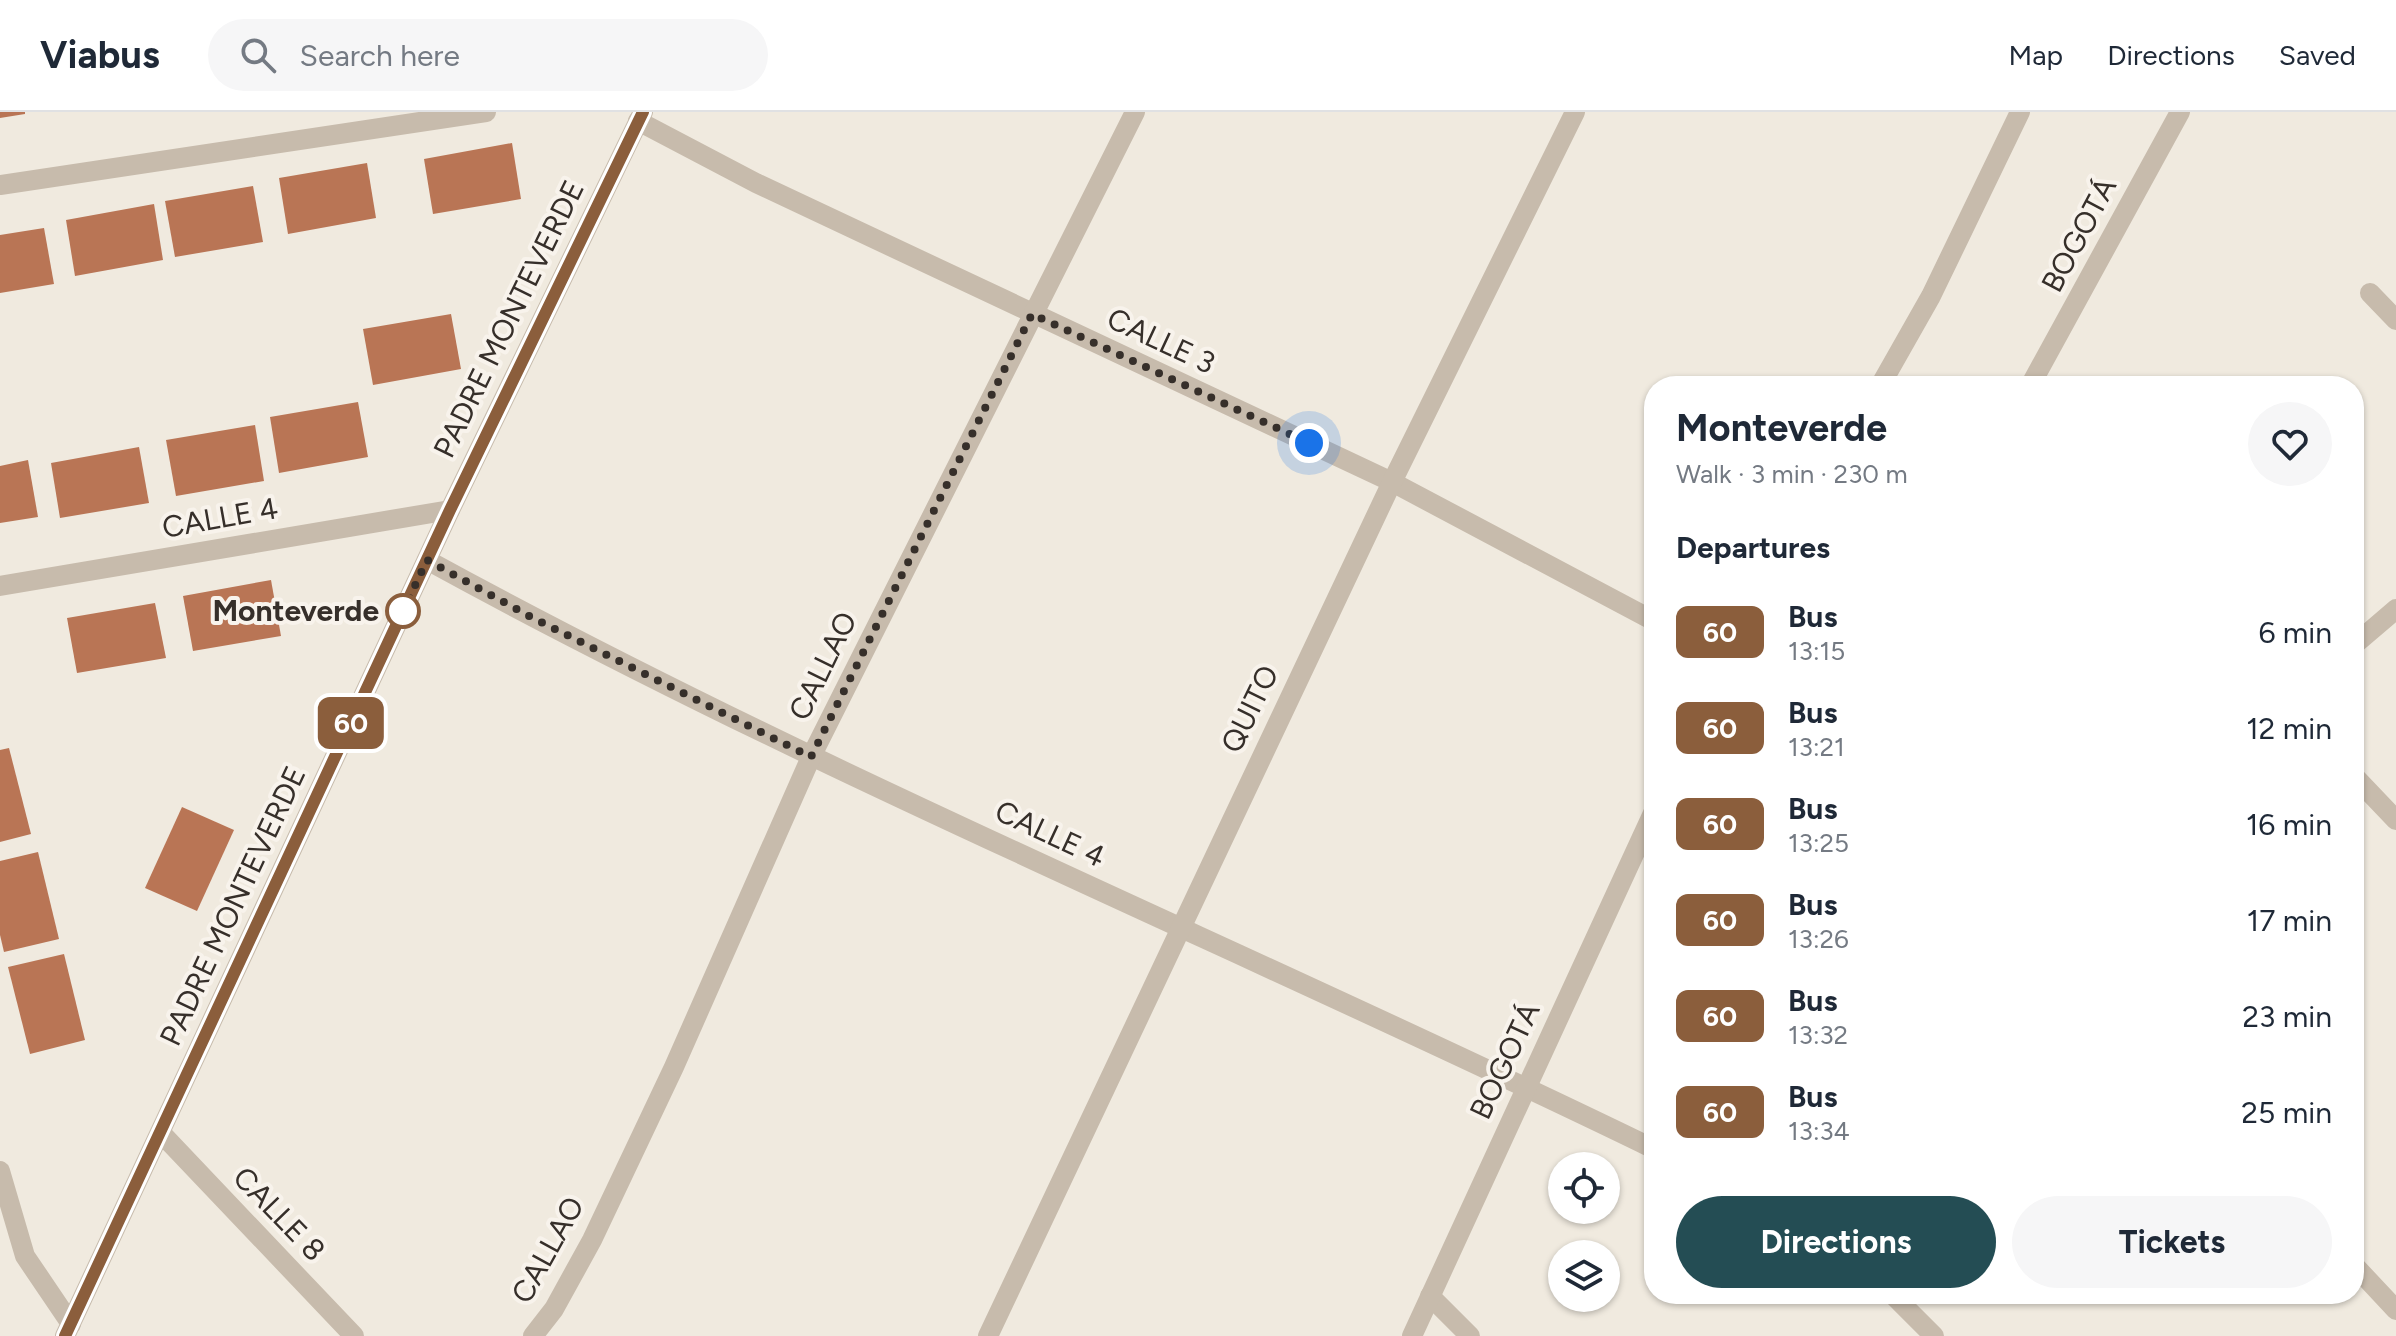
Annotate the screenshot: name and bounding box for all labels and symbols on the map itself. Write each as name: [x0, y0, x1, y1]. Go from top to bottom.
street label: BOGOTÁ: [2033, 171, 2124, 298]
street label: PADRE MONTEVERDE: [425, 174, 592, 464]
street label: CALLE 3: [1101, 300, 1221, 382]
your location: [1289, 423, 1329, 463]
street label: CALLE 4: [159, 489, 281, 546]
place label: Monteverde: [212, 592, 379, 629]
marker: Monteverde: [386, 594, 420, 628]
street label: CALLAO: [780, 605, 865, 726]
street label: QUITO: [1213, 659, 1286, 759]
line badge: 60: [315, 697, 387, 749]
street label: PADRE MONTEVERDE: [151, 760, 314, 1051]
street label: CALLE 4: [989, 792, 1111, 875]
street label: BOGOTÁ: [1462, 996, 1548, 1125]
street label: CALLE 8: [226, 1159, 333, 1268]
street label: CALLAO: [503, 1190, 592, 1309]

